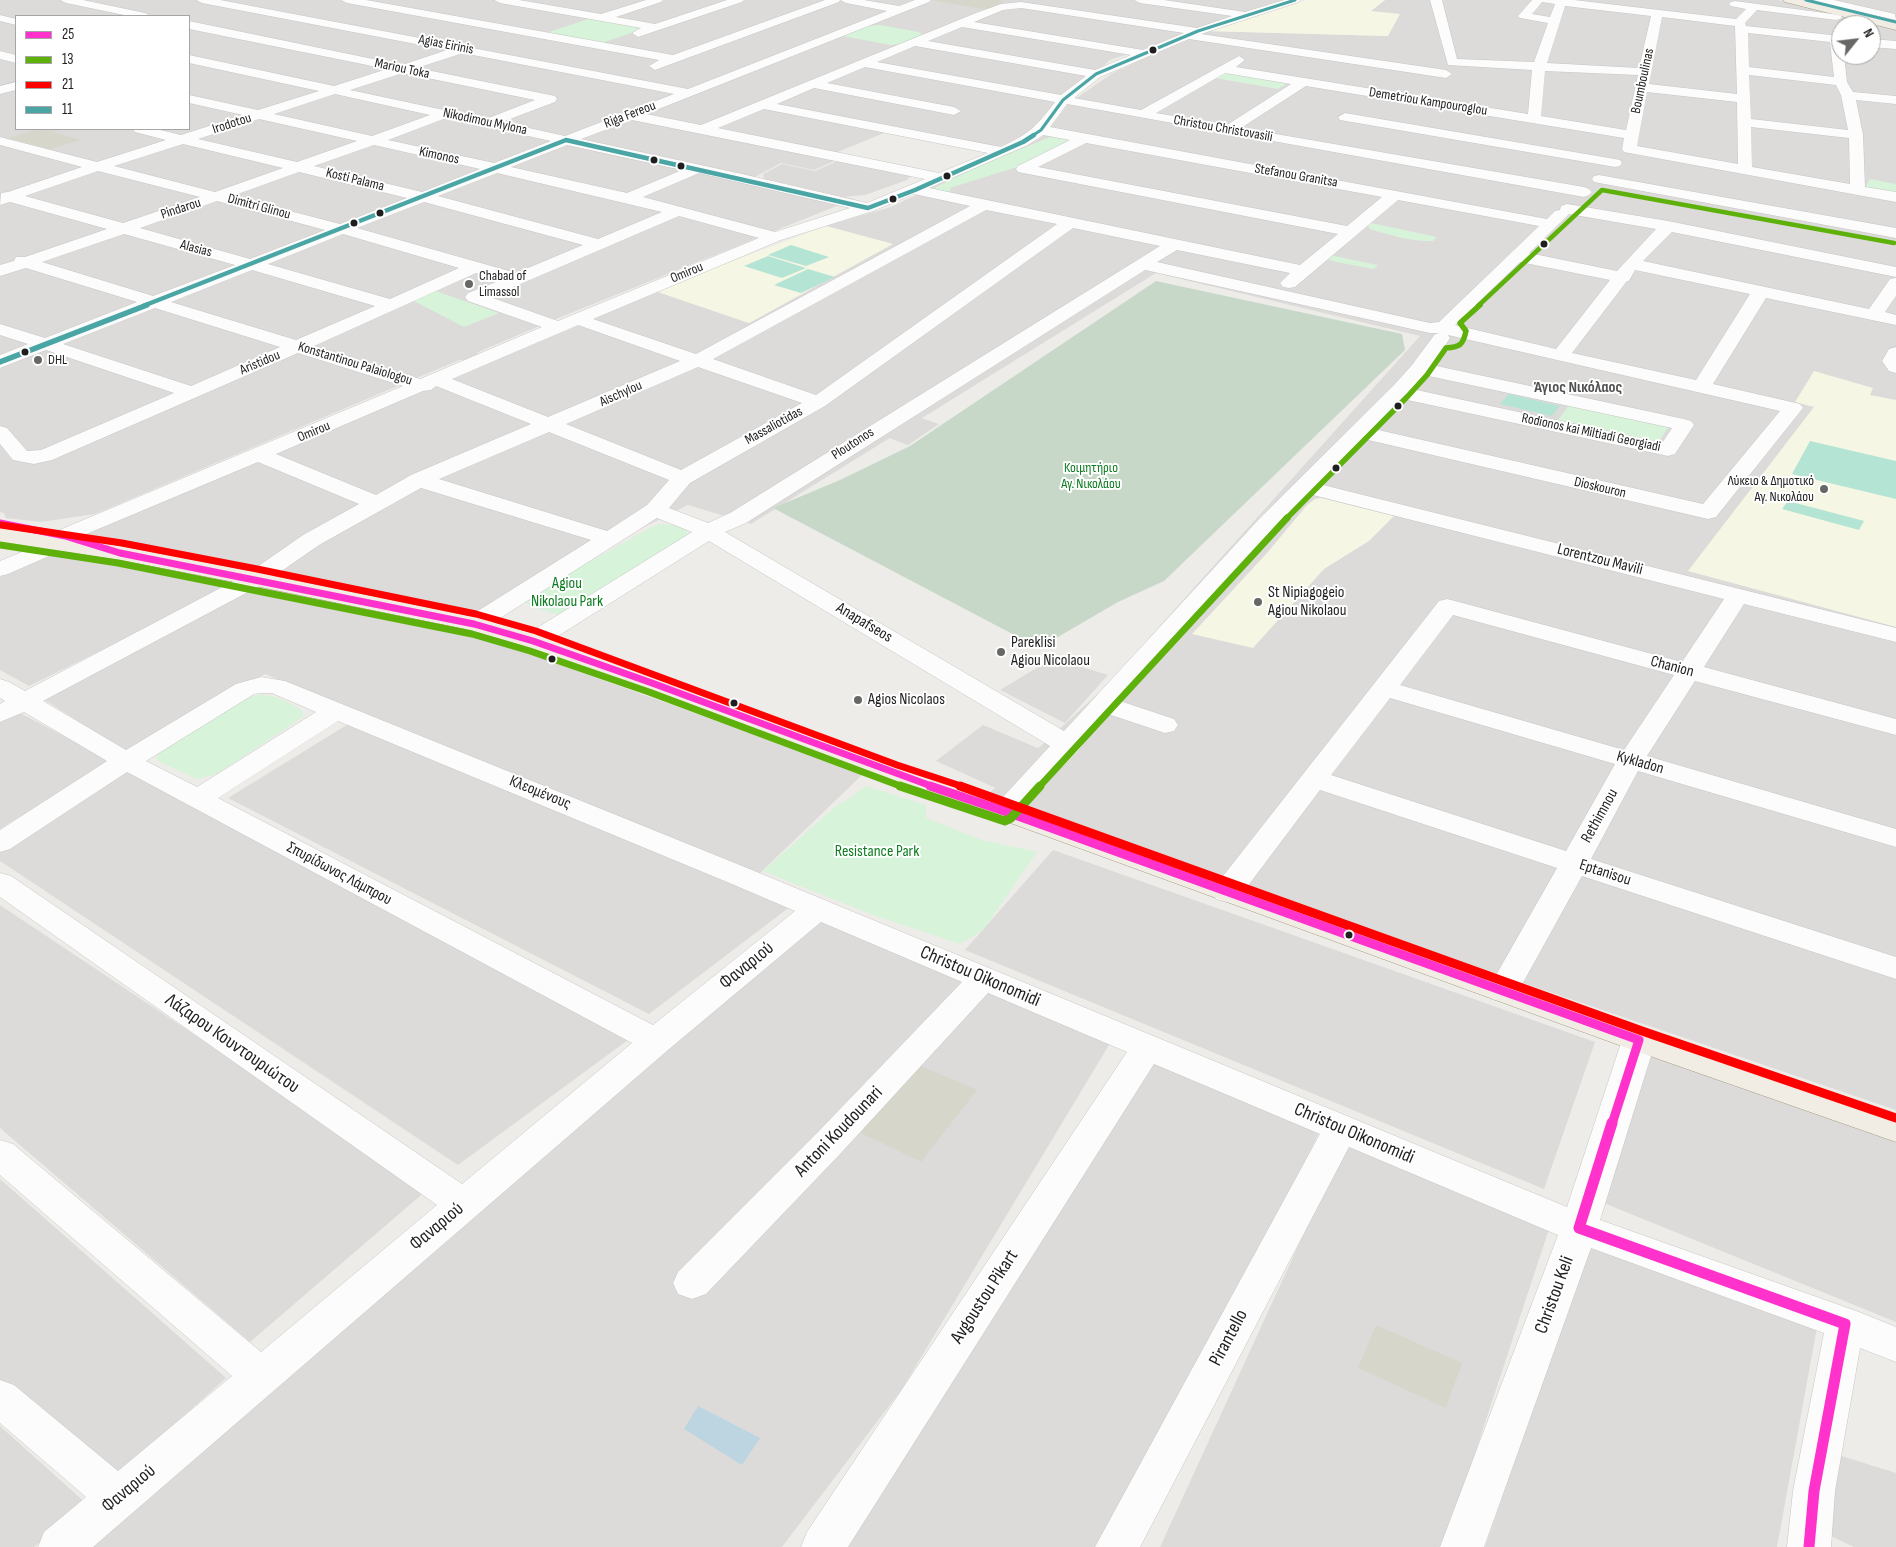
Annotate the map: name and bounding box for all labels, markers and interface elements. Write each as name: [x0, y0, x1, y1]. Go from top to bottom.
legend: [15, 15, 190, 130]
north arrow: [1831, 15, 1881, 65]
text: 25: [62, 25, 74, 44]
text: N: [1859, 26, 1878, 40]
street label: Agias Eirinis: [417, 31, 475, 59]
unlabelled marker: [1148, 45, 1158, 55]
street label: Boumboulinas: [1628, 47, 1658, 115]
text: 13: [62, 50, 74, 69]
street label: Mariou Toka: [373, 55, 431, 83]
text: 21: [62, 75, 73, 94]
street label: Demetriou Kampouroglou: [1368, 84, 1488, 120]
street label: Riga Fereou: [602, 97, 658, 133]
text: 11: [62, 100, 73, 119]
street label: Nikodimou Mylona: [441, 105, 529, 139]
street label: Irodotou: [210, 110, 254, 138]
street label: Christou Christovasili: [1172, 112, 1274, 146]
street label: Kimonos: [417, 144, 461, 168]
unlabelled marker: [649, 155, 659, 165]
street label: Stefanou Granitsa: [1253, 160, 1339, 192]
unlabelled marker: [676, 161, 686, 171]
street label: Kosti Palama: [324, 165, 386, 195]
unlabelled marker: [942, 171, 952, 181]
street label: Dimitri Glinou: [226, 191, 292, 223]
unlabelled marker: [888, 194, 898, 204]
street label: Pindarou: [159, 195, 203, 223]
unlabelled marker: [375, 208, 385, 218]
unlabelled marker: [349, 218, 359, 228]
street label: Alasias: [178, 237, 214, 261]
unlabelled marker: [1539, 239, 1549, 249]
street label: Omirou: [668, 259, 706, 287]
place label: Chabad of Limassol: [479, 268, 526, 300]
marker: Chabad of Limassol: [463, 278, 475, 290]
street label: Konstantinou Palaiologou: [296, 339, 414, 389]
unlabelled marker: [20, 347, 30, 357]
street label: Aristidou: [237, 347, 283, 379]
place label: DHL: [48, 352, 67, 368]
marker: DHL: [32, 354, 44, 366]
street label: Aischylou: [597, 377, 645, 411]
district label: Άγιος Νικόλαος: [1534, 378, 1622, 398]
unlabelled marker: [1393, 401, 1403, 411]
street label: Massaliotidas: [742, 403, 806, 449]
street label: Rodionos kai Miltiadi Georgiadi: [1520, 410, 1662, 456]
street label: Omirou: [295, 418, 333, 446]
street label: Ploutonos: [829, 424, 877, 464]
park label: Κοιμητήριο Αγ. Νικολάου: [1061, 460, 1121, 492]
unlabelled marker: [1331, 463, 1341, 473]
place label: Λύκειο & Δημοτικό Αγ. Νικολάου: [1728, 473, 1814, 506]
street label: Dioskouron: [1572, 474, 1628, 502]
marker: Λύκειο & Δημοτικό Αγ. Νικολάου: [1818, 483, 1830, 495]
street label: Lorentzou Mavili: [1555, 540, 1645, 580]
park label: Agiou Nikolaou Park: [531, 574, 603, 612]
place label: St Nipiagogeio Agiou Nikolaou: [1268, 583, 1346, 621]
marker: St Nipiagogeio Agiou Nikolaou: [1252, 596, 1264, 608]
street label: Anapafseos: [832, 599, 896, 647]
place label: Pareklisi Agiou Nicolaou: [1011, 633, 1090, 671]
marker: Pareklisi Agiou Nicolaou: [995, 646, 1007, 658]
street label: Chanion: [1648, 652, 1696, 682]
unlabelled marker: [547, 654, 557, 664]
place label: Agios Nicolaos: [868, 690, 945, 710]
marker: Agios Nicolaos: [852, 694, 864, 706]
unlabelled marker: [729, 698, 739, 708]
street label: Kykladon: [1614, 747, 1666, 779]
street label: Κλεομένους: [506, 772, 574, 814]
street label: Rethimnou: [1577, 786, 1623, 846]
street label: Σπυρίδωνος Λάμπρου: [283, 838, 395, 910]
park label: Resistance Park: [835, 842, 919, 862]
street label: Eptanisou: [1577, 856, 1633, 890]
unlabelled marker: [1344, 930, 1354, 940]
street label: Φαναριού: [715, 937, 779, 995]
street label: Christou Oikonomidi: [916, 941, 1044, 1013]
street label: Λάζαρου Κουντουριώτου: [160, 989, 304, 1099]
street label: Antoni Koudounari: [790, 1082, 888, 1182]
street label: Christou Oikonomidi: [1290, 1098, 1418, 1170]
street label: Φαναριού: [405, 1198, 469, 1256]
street label: Avgoustou Pikart: [946, 1246, 1024, 1348]
street label: Christou Keli: [1530, 1253, 1580, 1337]
street label: Pirantello: [1205, 1306, 1253, 1370]
street label: Φαναριού: [97, 1460, 161, 1518]

